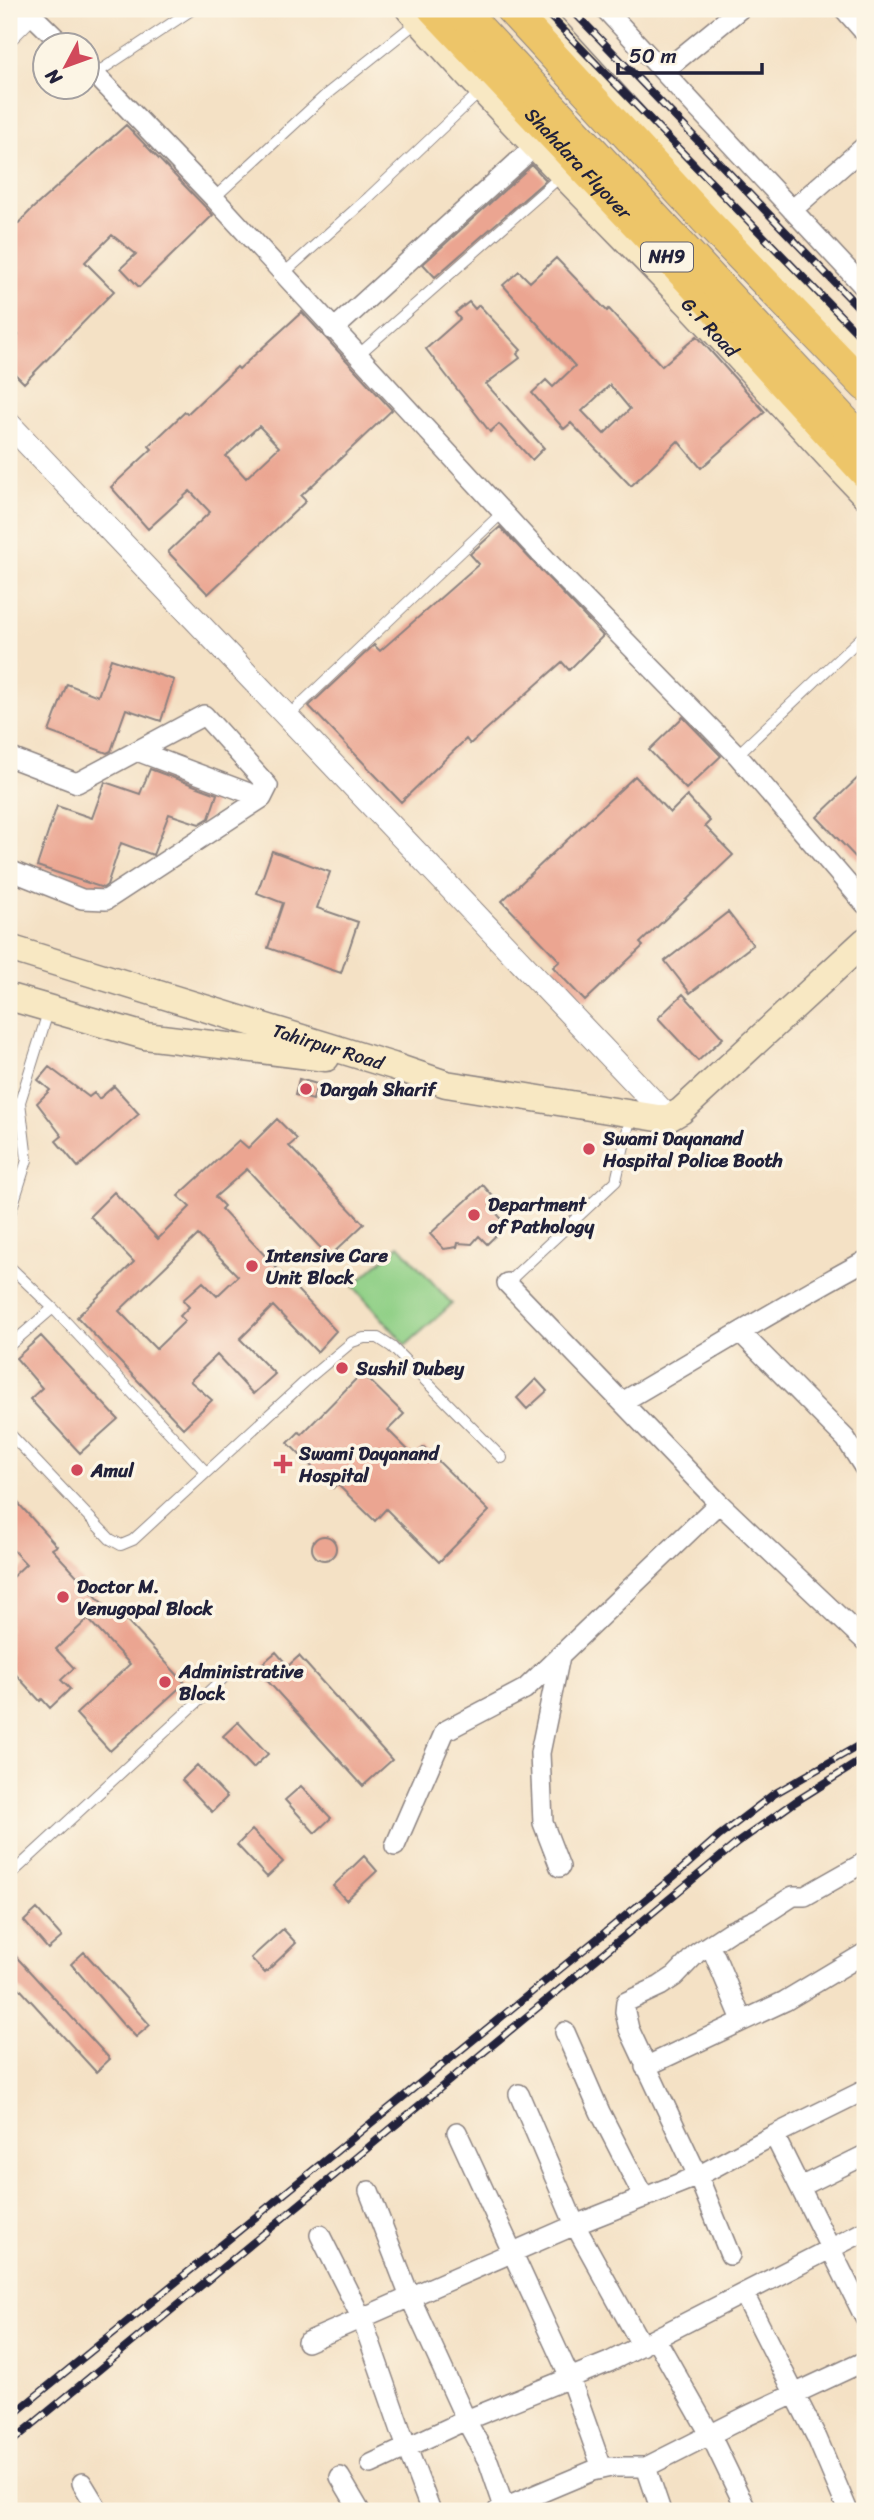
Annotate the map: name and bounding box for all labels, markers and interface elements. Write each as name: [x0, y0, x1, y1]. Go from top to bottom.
north arrow: [32, 32, 102, 102]
scale bar: [618, 32, 762, 76]
text: 50 m: [629, 37, 677, 75]
text: N: [36, 60, 71, 93]
street label: Shahdara Flyover: [517, 99, 641, 228]
road number: NH9: [641, 243, 693, 272]
street label: G.T Road: [673, 289, 749, 366]
street label: Tahirpur Road: [268, 1013, 389, 1079]
place label: Dargah Sharif: [320, 1073, 438, 1106]
marker: Dargah Sharif: [298, 1081, 314, 1097]
place label: Swami Dayanand Hospital Police Booth: [602, 1122, 783, 1177]
marker: Swami Dayanand Hospital Police Booth: [581, 1141, 597, 1157]
place label: Department of Pathology: [488, 1188, 595, 1243]
marker: Department of Pathology: [466, 1207, 482, 1223]
place label: Intensive Care Unit Block: [265, 1239, 388, 1294]
marker: Intensive Care Unit Block: [244, 1258, 260, 1274]
place label: Sushil Dubey: [355, 1352, 465, 1385]
marker: Sushil Dubey: [334, 1360, 350, 1376]
place label: Swami Dayanand Hospital: [298, 1437, 441, 1492]
place label: Amul: [90, 1454, 135, 1487]
marker: Swami Dayanand Hospital: [273, 1454, 293, 1474]
marker: Amul: [69, 1462, 85, 1478]
place label: Doctor M. Venugopal Block: [77, 1570, 213, 1625]
marker: Doctor M. Venugopal Block: [55, 1589, 71, 1605]
place label: Administrative Block: [178, 1655, 304, 1710]
marker: Administrative Block: [157, 1674, 173, 1690]

